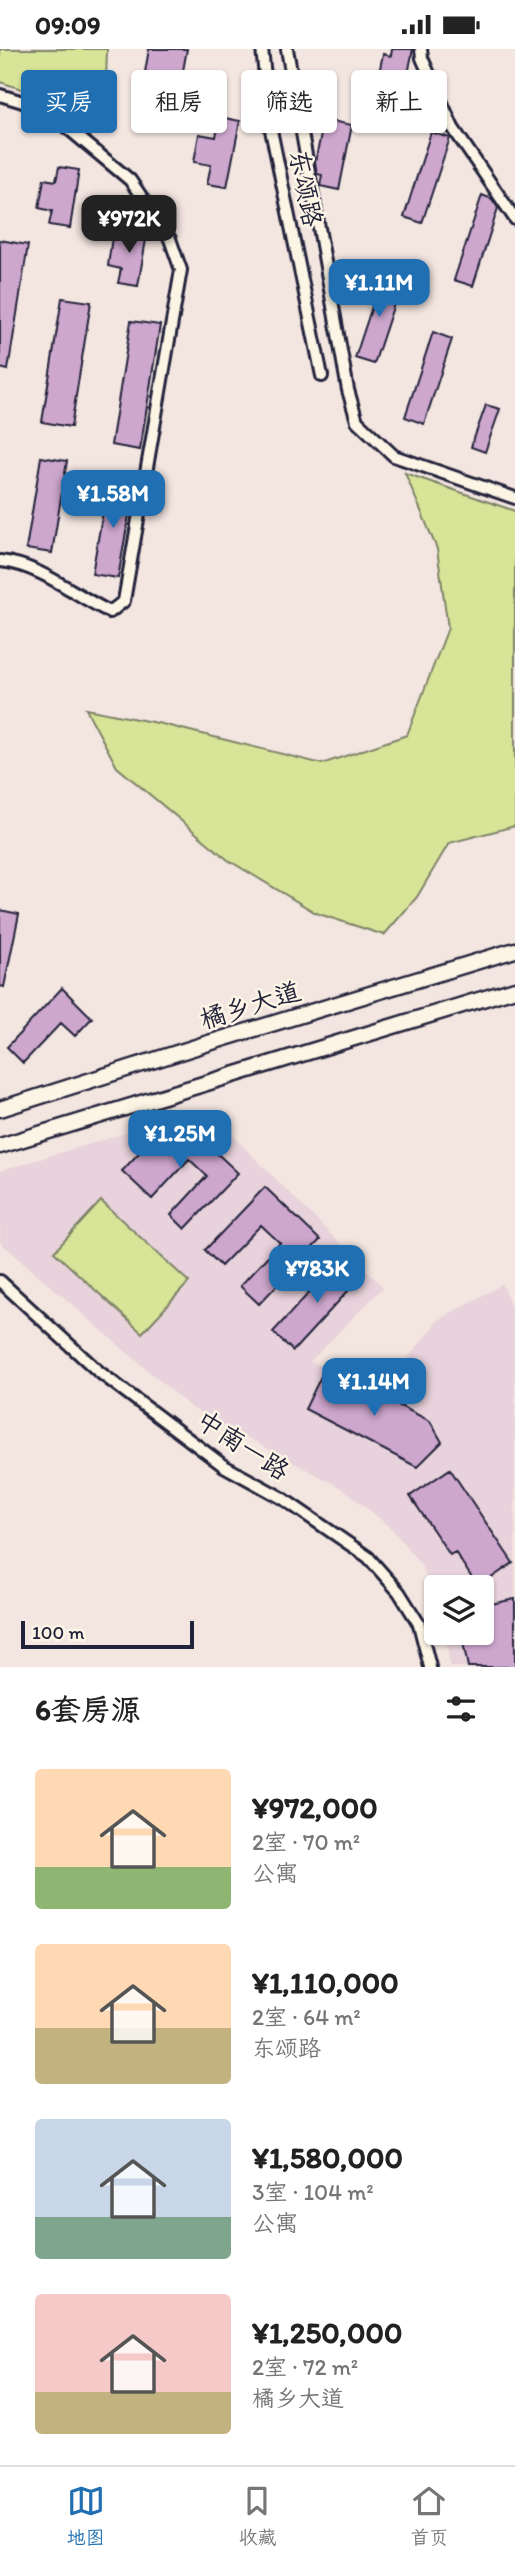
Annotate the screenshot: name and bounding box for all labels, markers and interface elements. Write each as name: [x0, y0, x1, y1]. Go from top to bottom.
text: 09:09: [35, 9, 101, 41]
chip: 买房: [21, 70, 117, 133]
chip: 租房: [131, 70, 227, 133]
chip: 筛选: [241, 70, 337, 133]
chip: 新上: [351, 70, 447, 133]
street label: 东颂路: [283, 147, 329, 229]
pin: ¥972K: [80, 195, 178, 255]
text: ¥972K: [97, 204, 161, 232]
pin: ¥1.11M: [322, 259, 436, 319]
text: ¥1.11M: [345, 268, 413, 296]
pin: ¥1.58M: [56, 470, 170, 530]
text: ¥1.58M: [77, 479, 149, 507]
street label: 橘乡大道: [196, 974, 304, 1036]
pin: ¥1.25M: [123, 1111, 237, 1170]
text: ¥1.25M: [144, 1119, 216, 1147]
pin: ¥783K: [268, 1245, 366, 1305]
text: ¥783K: [285, 1254, 349, 1282]
pin: ¥1.14M: [317, 1359, 431, 1418]
text: ¥1.14M: [338, 1367, 410, 1395]
street label: 中南一路: [191, 1403, 295, 1487]
map controls: [424, 1575, 494, 1645]
button: layers: [424, 1575, 494, 1645]
scale bar: [21, 1618, 194, 1650]
text: 100 m: [32, 1621, 84, 1644]
icon: filters: [442, 1690, 480, 1728]
text: 6套房源: [35, 1691, 141, 1728]
text: ¥972,000: [252, 1789, 378, 1826]
icon: home: [91, 1797, 175, 1881]
text: 2室 · 70 m²: [252, 1828, 360, 1856]
text: 公寓: [252, 1859, 298, 1887]
text: ¥1,110,000: [252, 1964, 399, 2001]
icon: home: [91, 1972, 175, 2056]
text: 2室 · 64 m²: [252, 2003, 361, 2031]
text: 东颂路: [252, 2034, 321, 2062]
text: ¥1,580,000: [252, 2139, 403, 2176]
icon: home: [91, 2147, 175, 2231]
text: 3室 · 104 m²: [252, 2178, 374, 2206]
text: 公寓: [252, 2209, 298, 2237]
text: ¥1,250,000: [252, 2314, 402, 2351]
icon: home: [91, 2322, 175, 2406]
text: 2室 · 72 m²: [252, 2353, 358, 2381]
text: 橘乡大道: [252, 2384, 344, 2412]
tab: 地图: [67, 2482, 105, 2549]
tab: 收藏: [238, 2482, 276, 2549]
tab: 首页: [410, 2482, 448, 2549]

